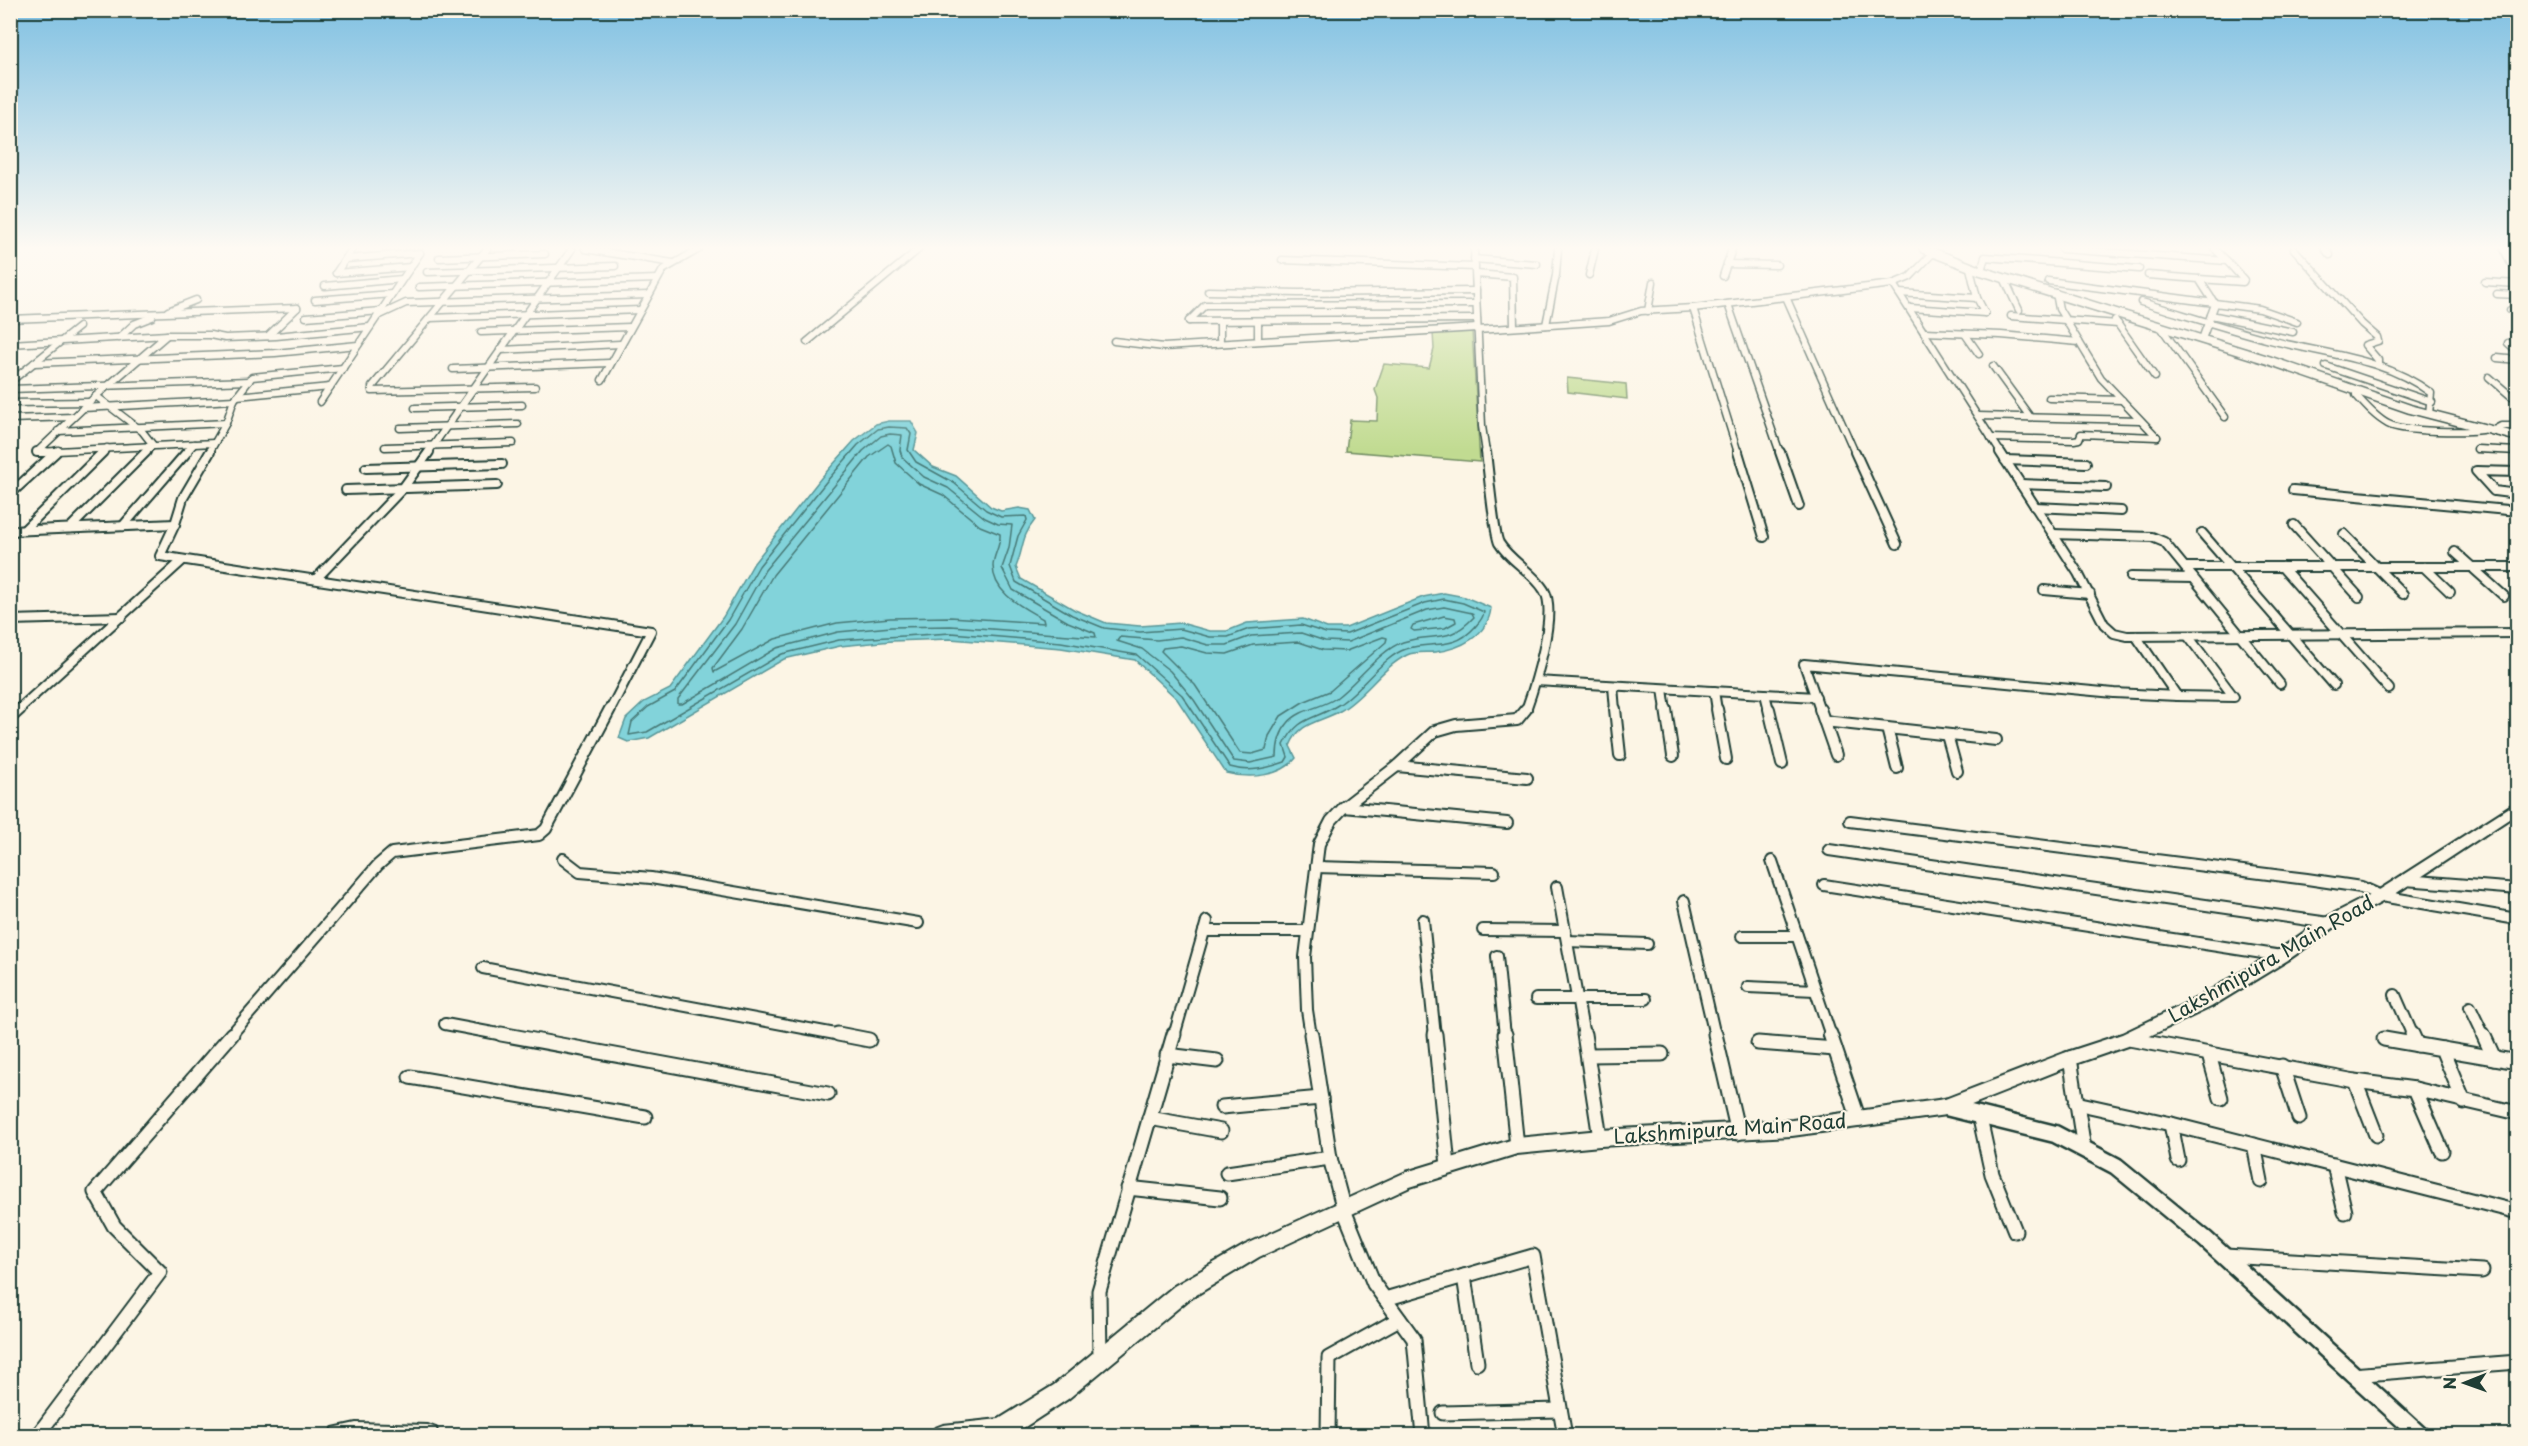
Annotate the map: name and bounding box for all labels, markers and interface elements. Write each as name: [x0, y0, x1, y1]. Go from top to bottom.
street label: Lakshmipura Main Road: [2162, 887, 2379, 1029]
street label: Lakshmipura Main Road: [1613, 1105, 1847, 1151]
north arrow: [2435, 1353, 2495, 1413]
text: N: [2437, 1377, 2461, 1390]

